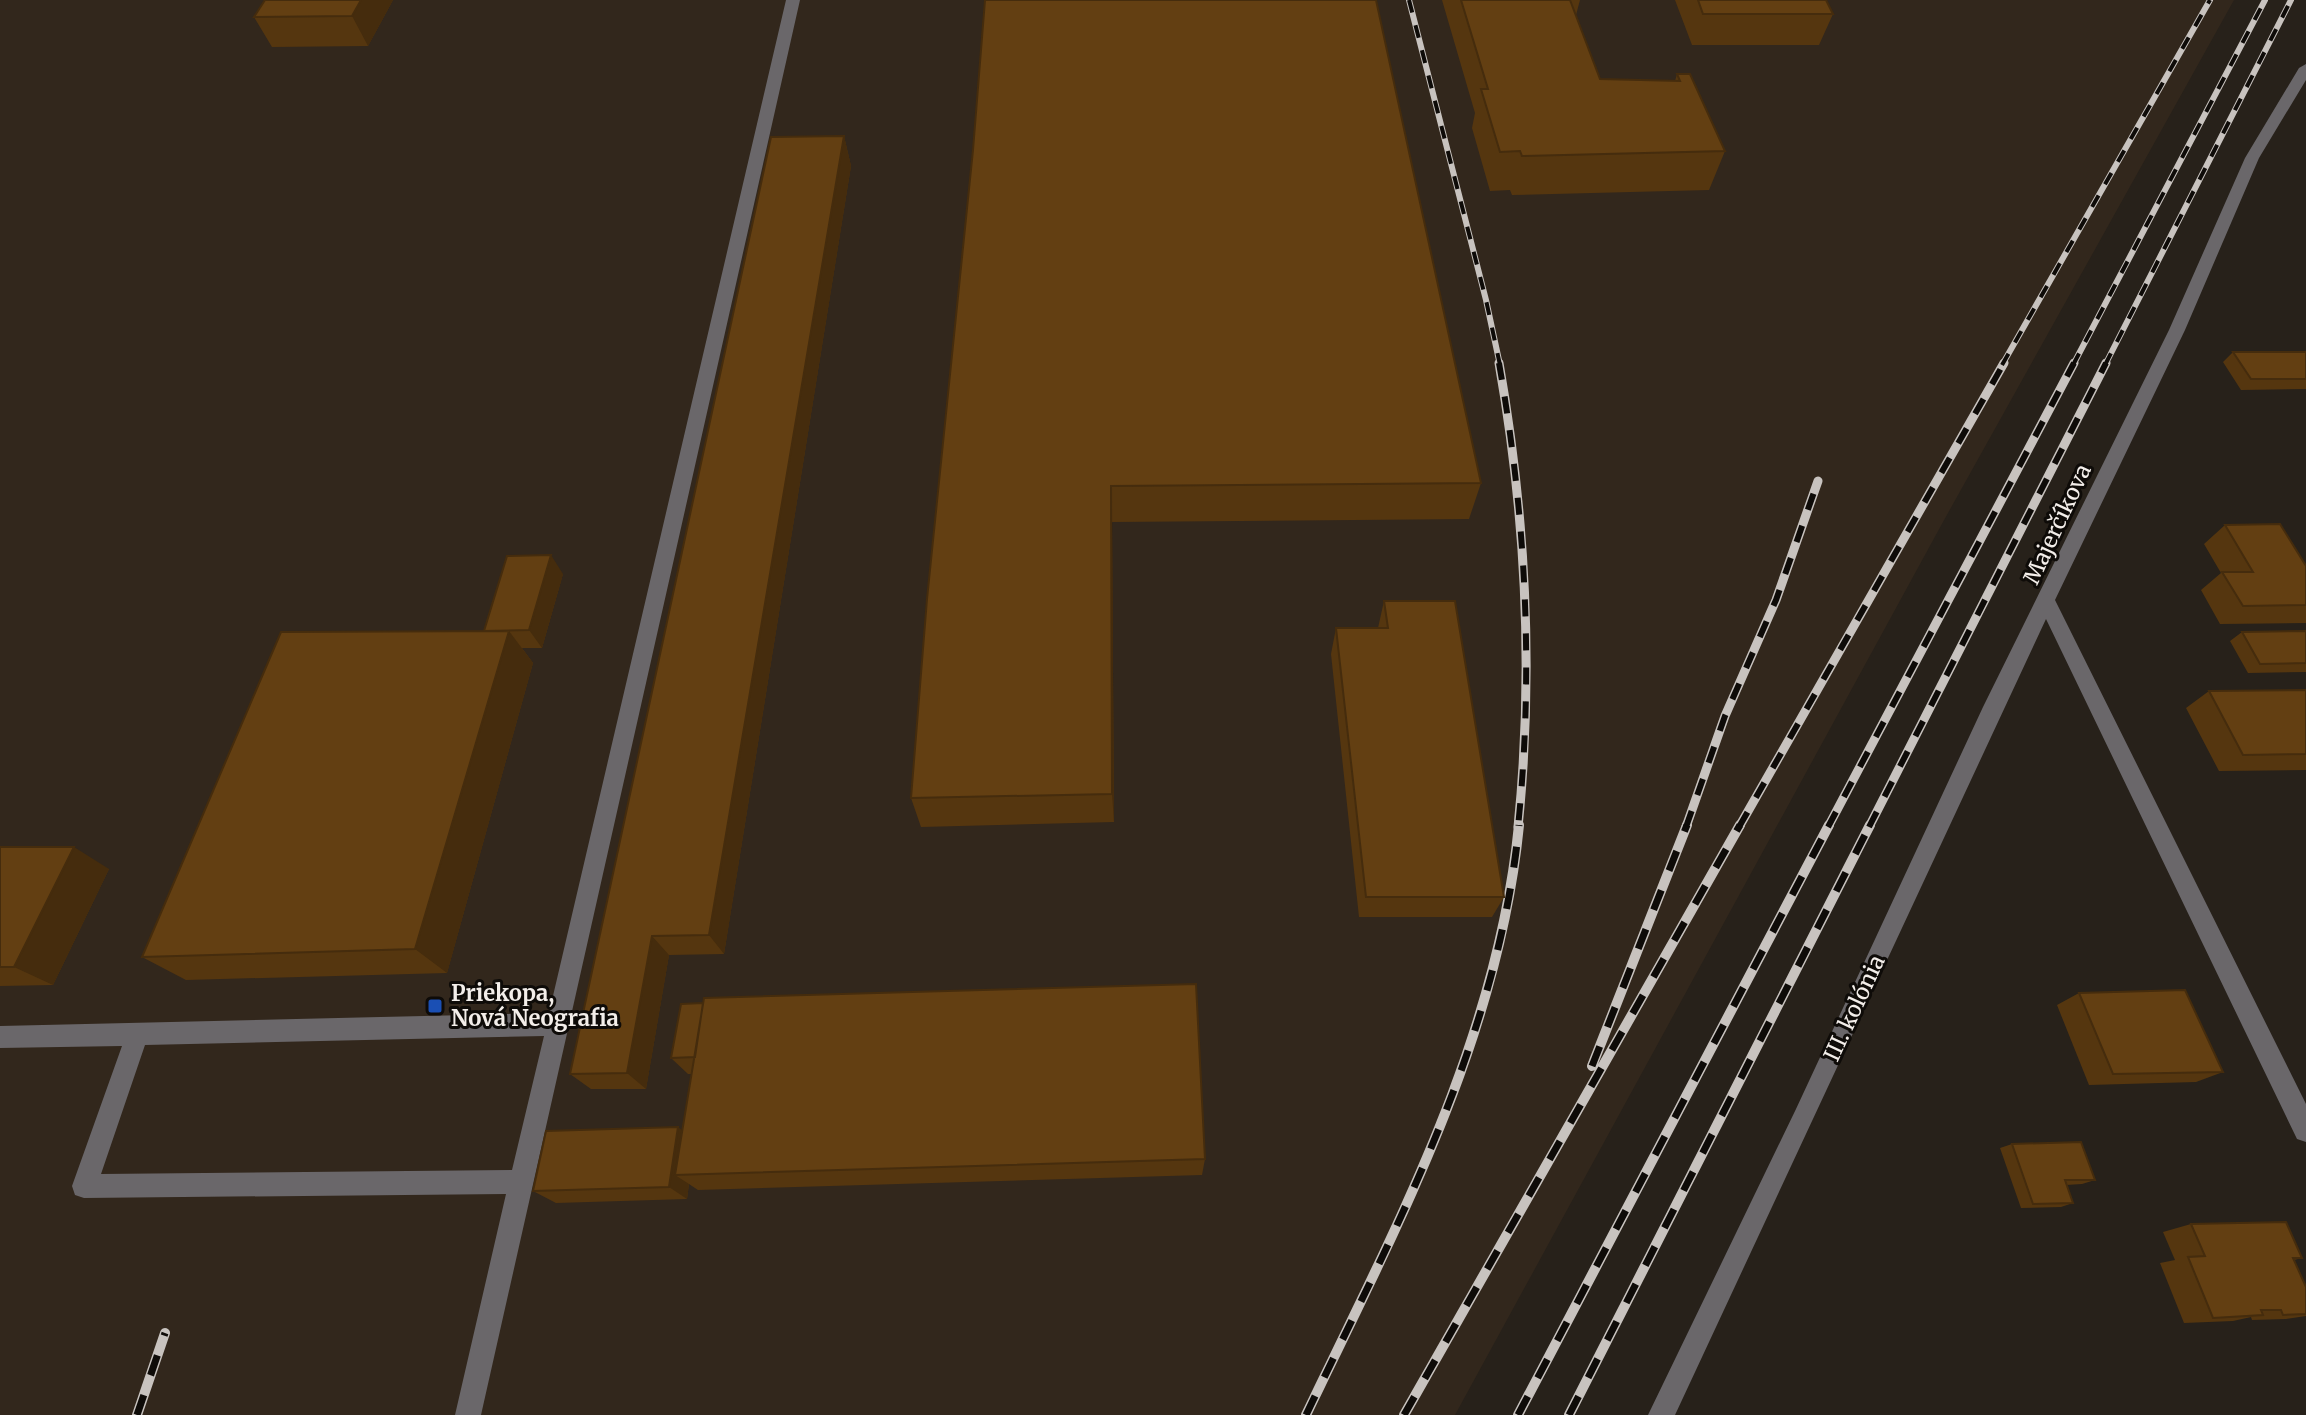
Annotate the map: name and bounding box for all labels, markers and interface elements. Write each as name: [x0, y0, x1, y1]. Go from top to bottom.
street label: Majerčíkova: [2017, 459, 2097, 589]
street label: III. kolónia: [1817, 950, 1891, 1066]
place label: Priekopa, Nová Neografia: [451, 979, 619, 1032]
marker: Priekopa, Nová Neografia: [426, 997, 444, 1015]

